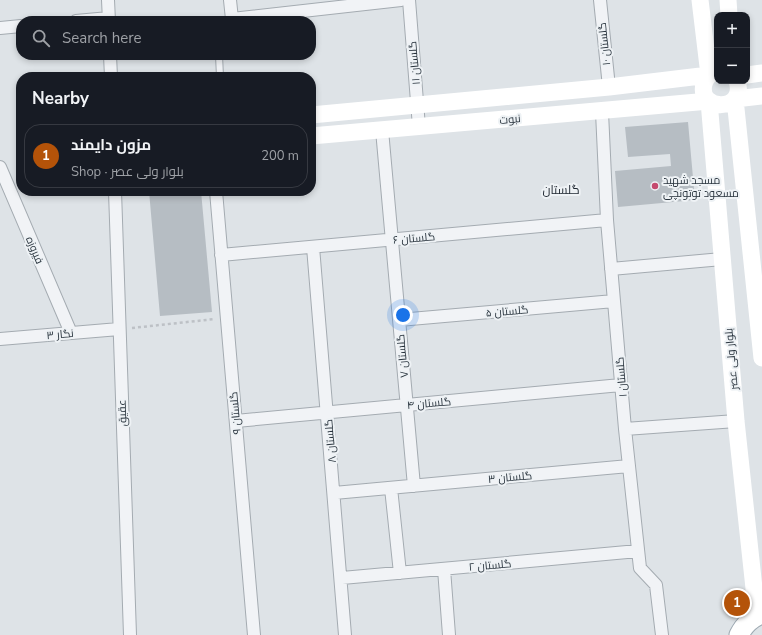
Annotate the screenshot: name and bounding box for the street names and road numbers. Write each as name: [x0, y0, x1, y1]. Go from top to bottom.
street label: گلستان ۱۰: [595, 22, 614, 66]
street label: گلستان ۱۱: [405, 41, 424, 85]
street label: نبوت: [499, 111, 521, 128]
street label: گلستان ۶: [392, 229, 436, 248]
street label: فیروزه: [22, 234, 47, 266]
street label: گلستان ۵: [485, 302, 529, 321]
street label: نگار ۳: [46, 326, 74, 343]
street label: بلوار ولی عصر: [721, 327, 742, 391]
street label: گلستان ۷: [393, 333, 412, 378]
street label: گلستان ۱: [612, 356, 631, 398]
street label: گلستان ۹: [226, 391, 245, 435]
street label: گلستان ۴: [406, 394, 452, 413]
street label: عقیق: [115, 399, 130, 427]
street label: گلستان ۸: [321, 418, 340, 463]
street label: گلستان ۳: [487, 468, 533, 487]
street label: گلستان ۲: [468, 556, 512, 575]

